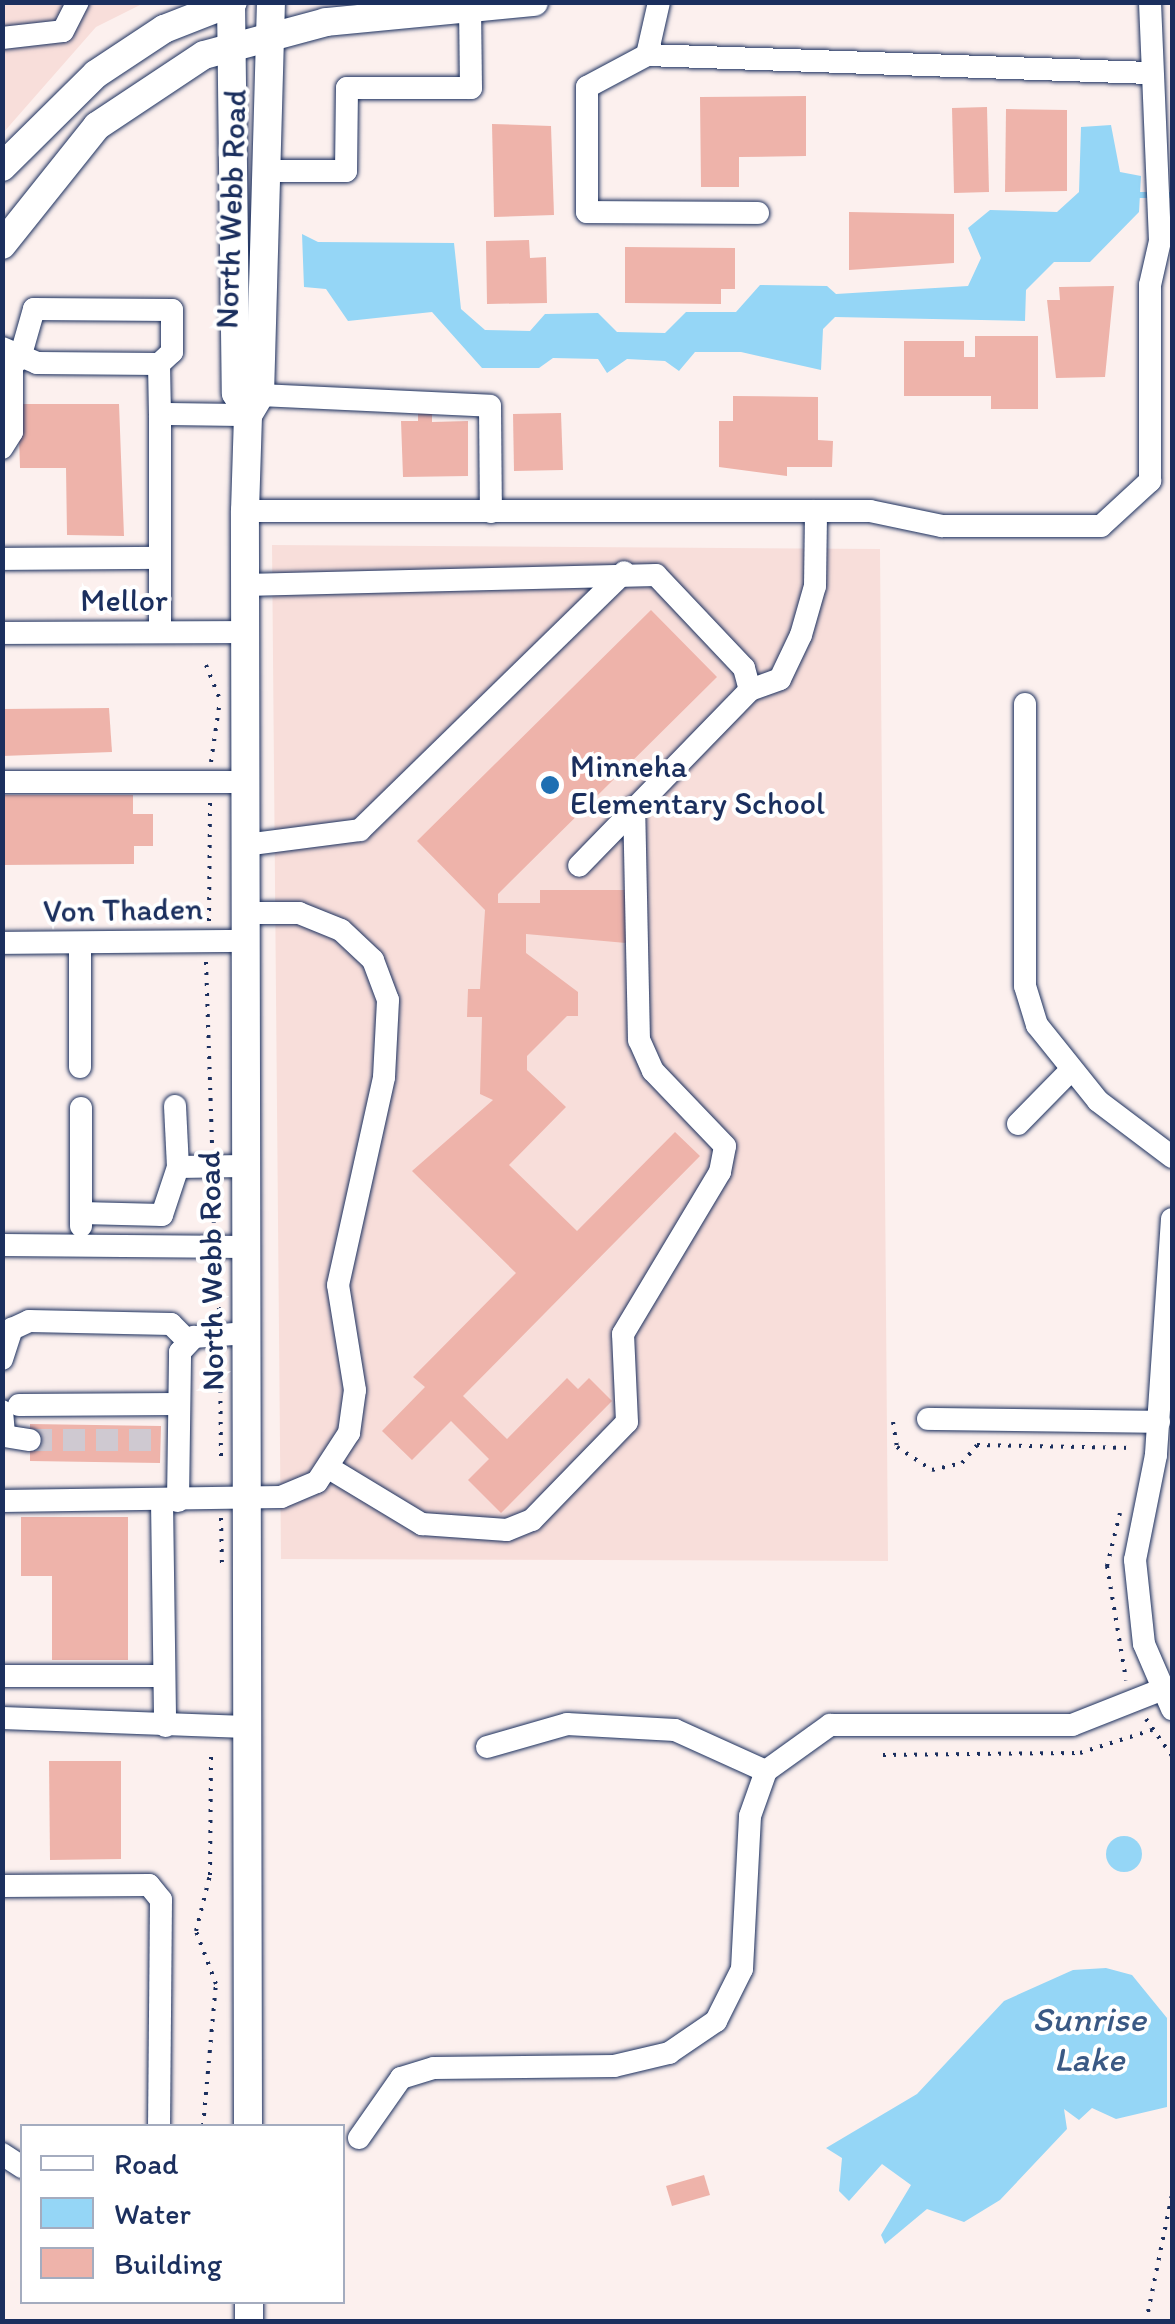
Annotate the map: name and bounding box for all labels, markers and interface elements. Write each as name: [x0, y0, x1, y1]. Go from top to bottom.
street label: North Webb Road: [208, 89, 254, 329]
street label: Mellor: [80, 581, 168, 619]
place label: Minneha Elementary School: [570, 748, 825, 823]
marker: Minneha Elementary School: [539, 774, 561, 796]
street label: Von Thaden: [42, 889, 204, 931]
street label: North Webb Road: [190, 1152, 232, 1390]
water label: Sunrise Lake: [1032, 1998, 1146, 2080]
legend: [20, 2124, 345, 2304]
text: Road: [114, 2145, 179, 2182]
text: Water: [114, 2195, 191, 2232]
text: Building: [114, 2245, 222, 2282]

